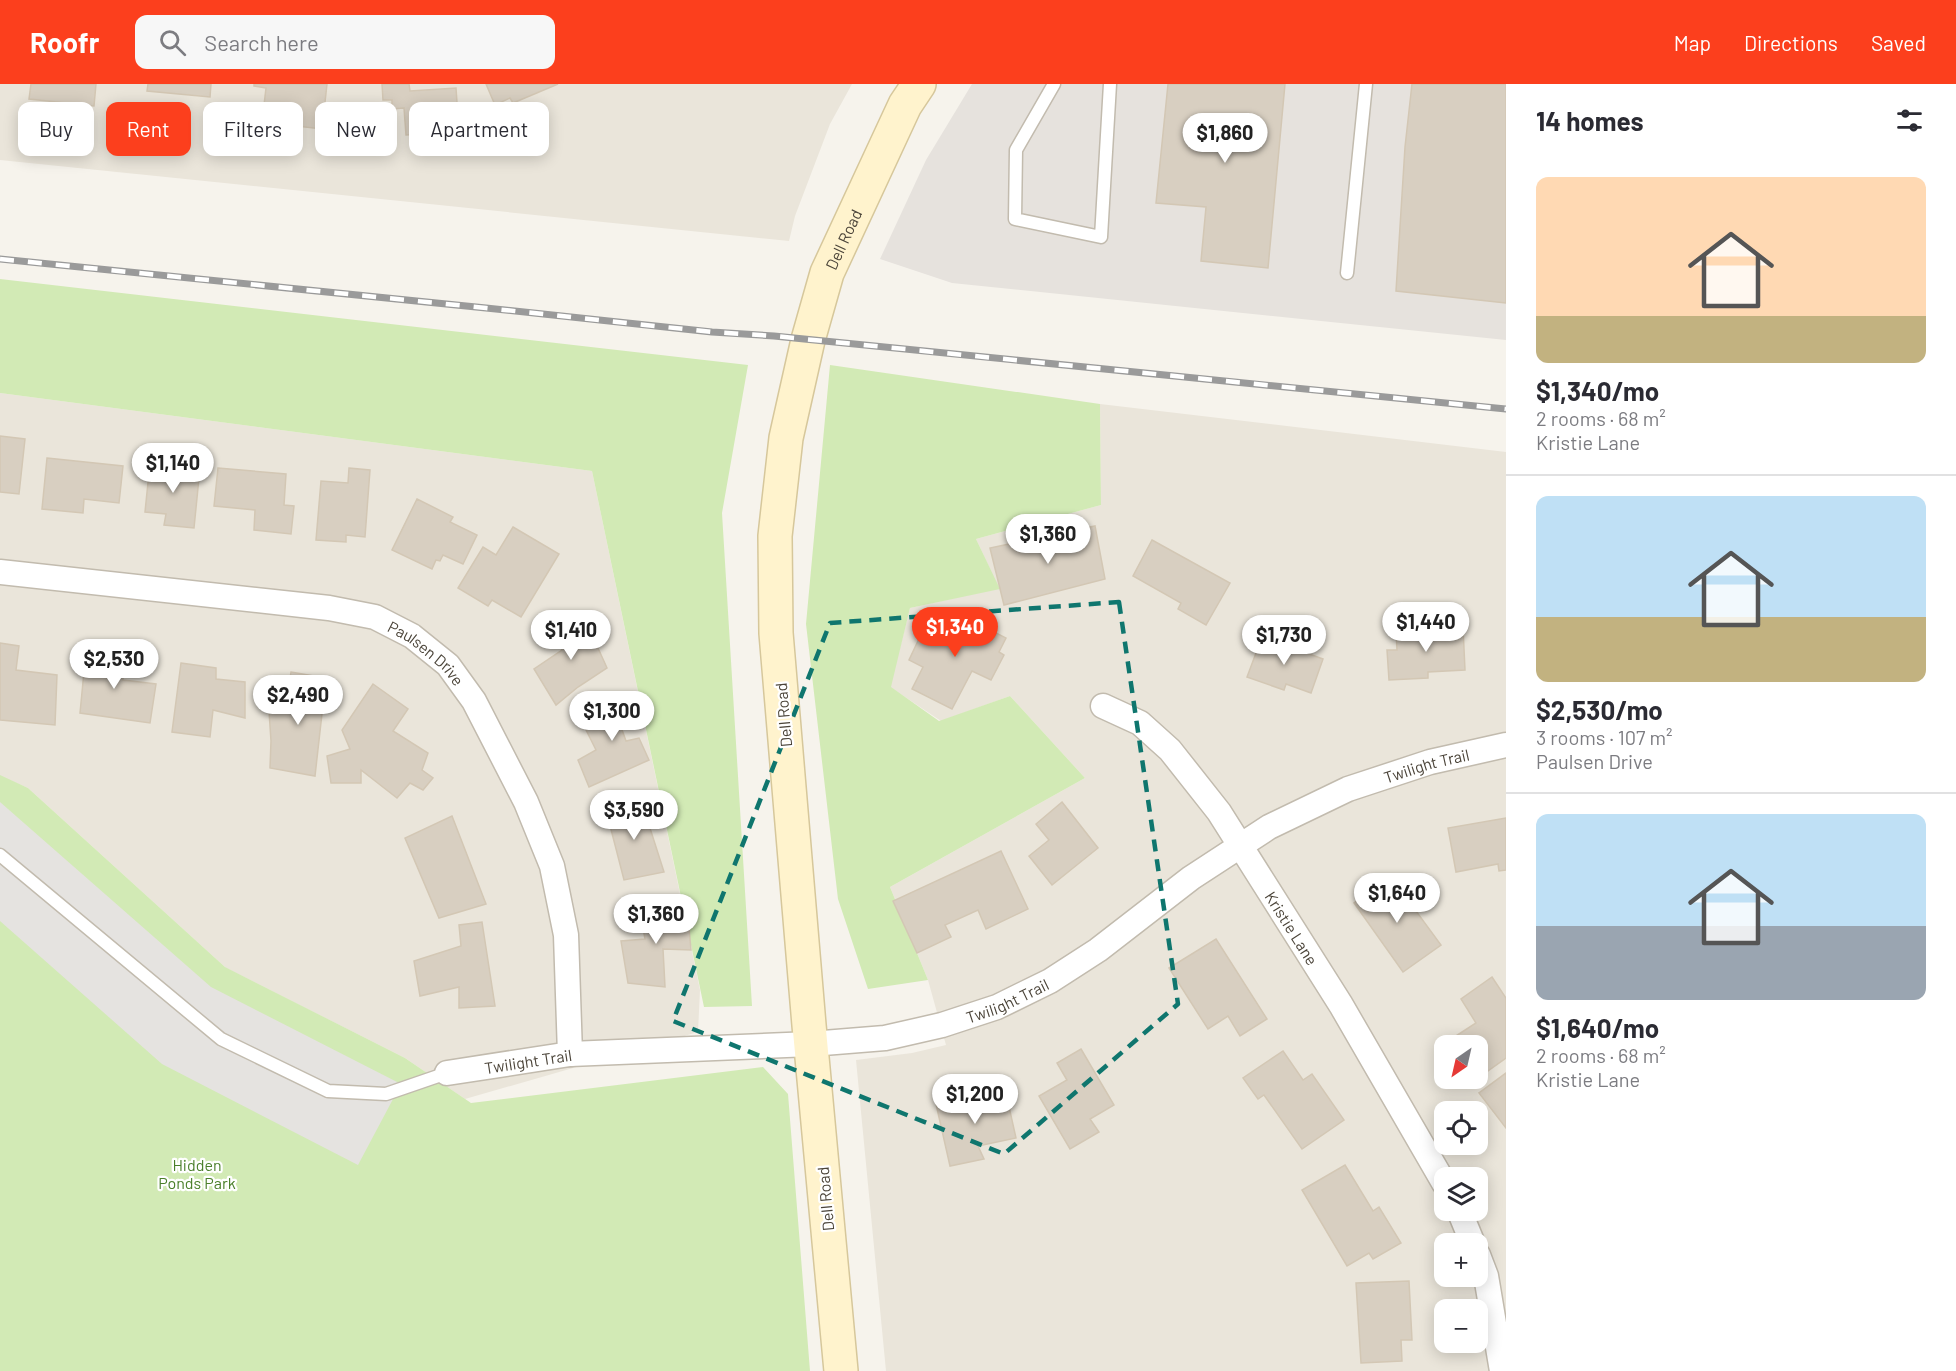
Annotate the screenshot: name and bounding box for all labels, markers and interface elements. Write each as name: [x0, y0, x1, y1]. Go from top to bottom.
search box: [135, 15, 555, 69]
text: Roofr: [30, 25, 99, 59]
icon: search: [156, 26, 189, 59]
text: Search here: [204, 29, 319, 55]
text: Map: [1674, 30, 1711, 55]
text: Directions: [1744, 30, 1838, 55]
text: Saved: [1871, 30, 1926, 55]
chip: Buy: [18, 102, 94, 156]
chip: Rent: [106, 102, 191, 156]
chip: Filters: [203, 102, 303, 156]
chip: New: [315, 102, 397, 156]
chip: Apartment: [409, 102, 549, 156]
icon: filters: [1893, 104, 1926, 137]
text: 14 homes: [1536, 105, 1643, 136]
pin: $1,860: [1176, 113, 1274, 164]
text: $1,860: [1197, 120, 1253, 144]
street label: Dell Road: [821, 206, 865, 272]
icon: home: [1677, 216, 1785, 324]
text: $1,340/mo: [1536, 375, 1659, 406]
text: 2 rooms · 68 m²: [1536, 406, 1666, 430]
text: Kristie Lane: [1536, 430, 1640, 454]
pin: $1,140: [124, 443, 222, 494]
text: $1,140: [146, 450, 200, 474]
pin: $1,360: [999, 514, 1097, 565]
text: $1,360: [1020, 521, 1076, 545]
icon: home: [1677, 535, 1785, 643]
pin: $1,440: [1377, 602, 1475, 653]
pin: $1,340: [906, 607, 1004, 658]
text: $1,440: [1396, 609, 1456, 633]
pin: $1,410: [522, 610, 620, 661]
text: $1,340: [926, 614, 984, 638]
pin: $1,730: [1235, 615, 1333, 666]
street label: Paulsen Drive: [385, 616, 469, 689]
text: $1,410: [545, 617, 597, 641]
text: $1,730: [1256, 622, 1312, 646]
pin: $2,530: [65, 639, 163, 690]
text: $2,530: [84, 646, 144, 670]
pin: $2,490: [249, 675, 347, 726]
text: $2,490: [267, 682, 329, 706]
street label: Dell Road: [771, 682, 795, 748]
pin: $1,300: [563, 691, 661, 742]
text: $2,530/mo: [1536, 694, 1663, 725]
text: $1,300: [583, 698, 641, 722]
text: 3 rooms · 107 m²: [1536, 725, 1672, 749]
street label: Twilight Trail: [1381, 744, 1471, 786]
text: Paulsen Drive: [1536, 749, 1653, 773]
pin: $3,590: [585, 790, 683, 841]
text: $3,590: [604, 797, 664, 821]
icon: home: [1677, 853, 1785, 961]
pin: $1,640: [1348, 873, 1446, 924]
text: $1,640: [1368, 880, 1426, 904]
street label: Kristie Lane: [1262, 887, 1322, 968]
pin: $1,360: [607, 894, 705, 945]
text: $1,360: [628, 901, 684, 925]
street label: Twilight Trail: [963, 974, 1051, 1026]
text: $1,640/mo: [1536, 1012, 1659, 1043]
north arrow: [1434, 1035, 1488, 1089]
map controls: [1434, 1035, 1488, 1353]
text: 2 rooms · 68 m²: [1536, 1043, 1666, 1067]
street label: Twilight Trail: [483, 1044, 573, 1077]
text: Kristie Lane: [1536, 1067, 1640, 1091]
pin: $1,200: [926, 1074, 1024, 1125]
text: $1,200: [946, 1081, 1004, 1105]
button: locate: [1434, 1101, 1488, 1155]
park label: Hidden Ponds Park: [158, 1155, 236, 1192]
street label: Dell Road: [813, 1166, 837, 1232]
button: layers: [1434, 1167, 1488, 1221]
button: +: [1434, 1233, 1488, 1287]
button: −: [1434, 1299, 1488, 1353]

